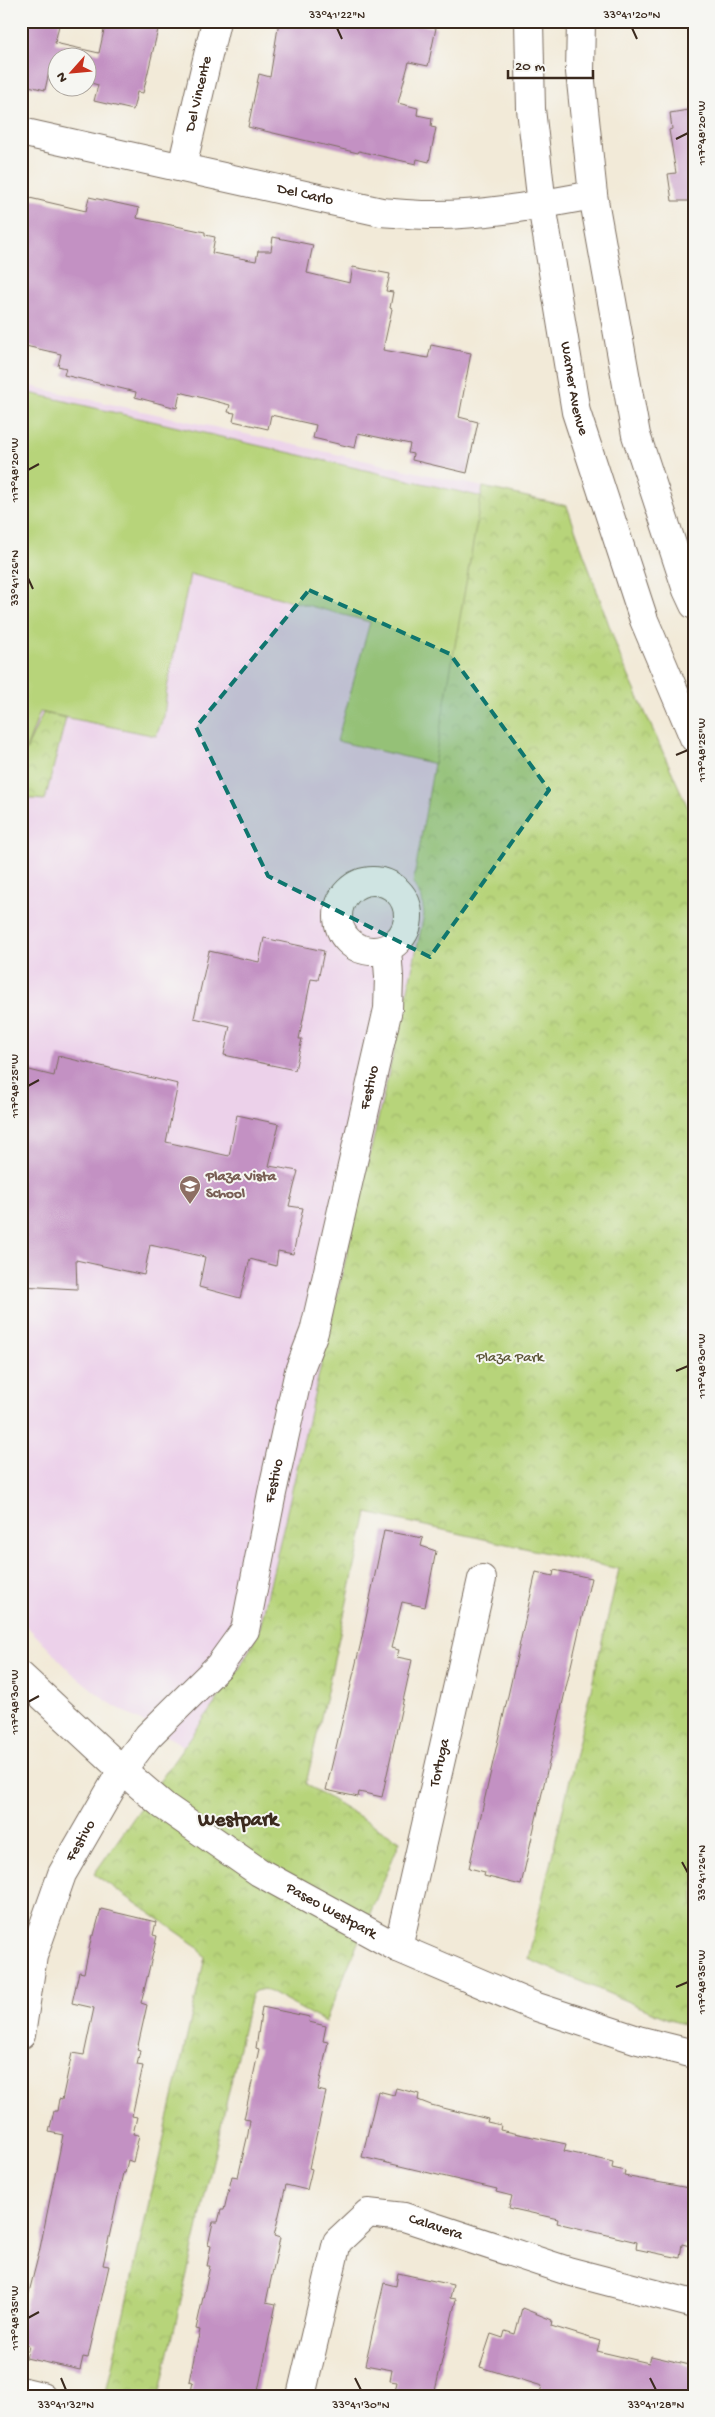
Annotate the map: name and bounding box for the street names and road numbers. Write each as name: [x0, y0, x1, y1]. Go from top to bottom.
street label: Del Vincente: [181, 54, 217, 134]
street label: Del Carlo: [274, 180, 335, 210]
street label: Warner Avenue: [556, 340, 592, 438]
street label: Festivo: [356, 1064, 384, 1112]
street label: Festivo: [261, 1457, 288, 1505]
street label: Tortuga: [426, 1736, 455, 1790]
street label: Festivo: [62, 1817, 100, 1866]
street label: Paseo Westpark: [281, 1879, 381, 1944]
street label: Calavera: [406, 2210, 466, 2245]

